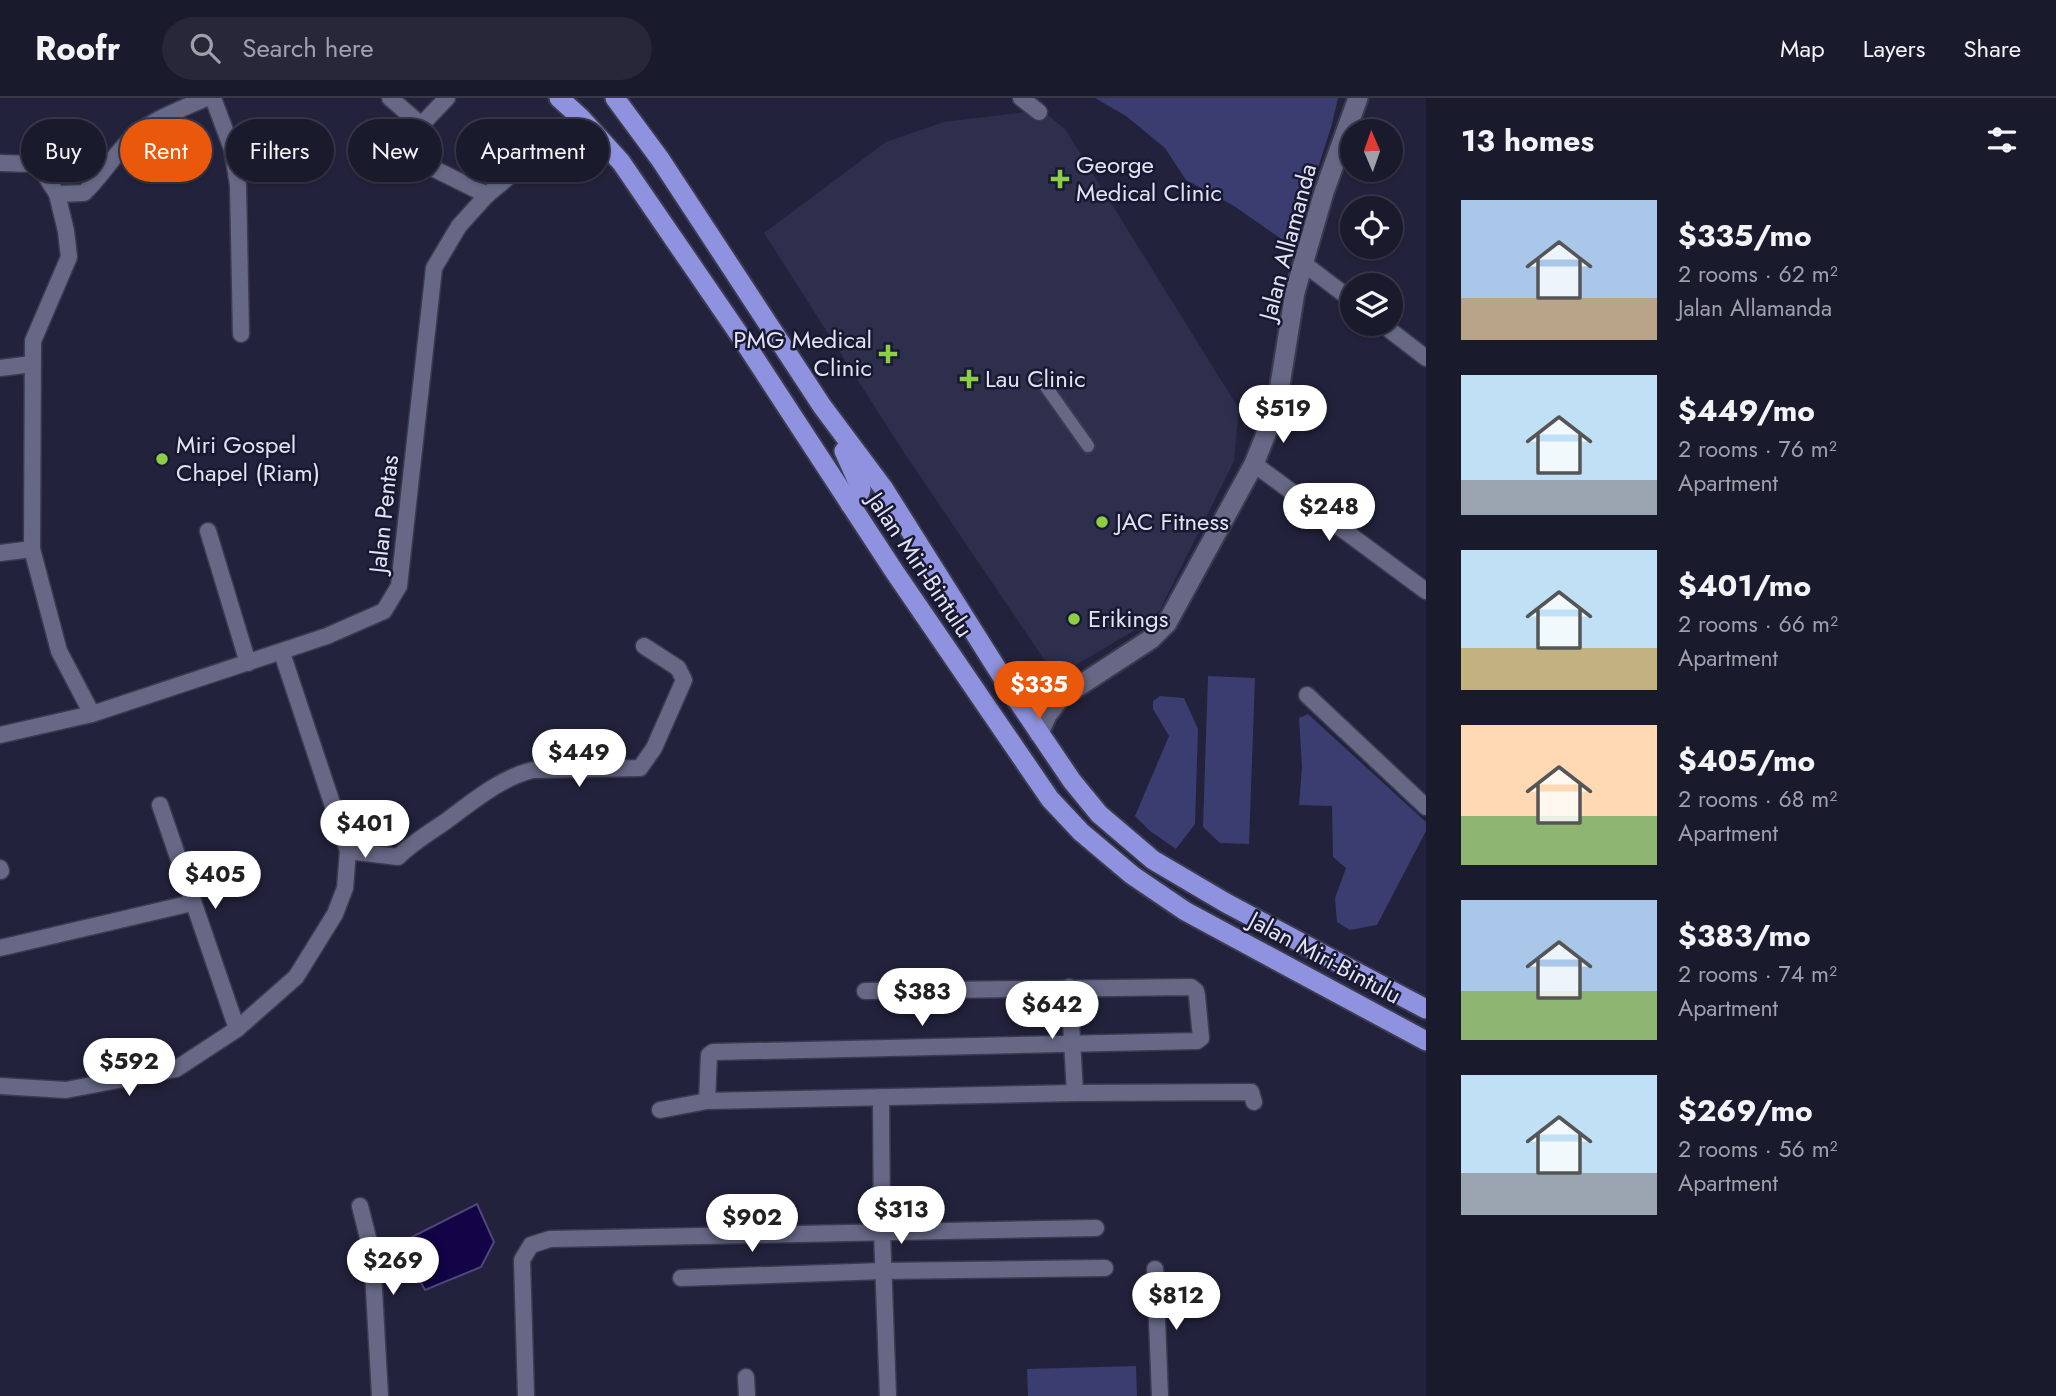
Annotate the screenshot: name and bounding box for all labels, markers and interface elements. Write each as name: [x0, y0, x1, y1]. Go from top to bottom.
search box: [162, 17, 652, 80]
text: Roofr: [35, 25, 120, 72]
icon: search: [186, 29, 224, 67]
text: Search here: [242, 29, 374, 67]
text: Map: [1780, 31, 1825, 66]
text: Layers: [1863, 31, 1925, 66]
text: Share: [1963, 31, 2021, 66]
chip: Buy: [21, 119, 106, 182]
chip: Rent: [120, 119, 212, 182]
chip: Filters: [226, 119, 334, 182]
chip: New: [348, 119, 442, 182]
chip: Apartment: [456, 119, 609, 182]
north arrow: [1340, 119, 1404, 182]
map controls: [1340, 119, 1403, 336]
text: 13 homes: [1461, 119, 1594, 162]
icon: filters: [1983, 121, 2021, 159]
place label: George Medical Clinic: [1076, 147, 1222, 210]
street label: Jalan Allamanda: [1249, 160, 1325, 327]
marker: George Medical Clinic: [1050, 169, 1070, 189]
button: locate: [1340, 196, 1403, 259]
text: $335/mo: [1678, 214, 1812, 257]
icon: home: [1517, 228, 1601, 312]
text: 2 rooms · 62 m²: [1678, 257, 1838, 291]
button: layers: [1340, 273, 1403, 336]
text: Jalan Allamanda: [1678, 291, 1832, 325]
place label: PMG Medical Clinic: [733, 322, 872, 385]
marker: PMG Medical Clinic: [878, 344, 898, 364]
place label: Lau Clinic: [985, 361, 1086, 396]
marker: Lau Clinic: [959, 369, 979, 389]
pin: $519: [1242, 386, 1324, 445]
text: $449/mo: [1678, 389, 1815, 432]
text: $519: [1255, 391, 1311, 425]
icon: home: [1517, 403, 1601, 487]
place label: Miri Gospel Chapel (Riam): [176, 427, 320, 490]
text: 2 rooms · 76 m²: [1678, 432, 1837, 466]
marker: Miri Gospel Chapel (Riam): [154, 451, 170, 467]
street label: Jalan Pentas: [360, 453, 407, 578]
text: Apartment: [1678, 466, 1778, 500]
street label: Jalan Miri-Bintulu: [857, 483, 982, 644]
pin: $248: [1288, 484, 1370, 543]
text: $248: [1299, 489, 1359, 523]
place label: JAC Fitness: [1113, 504, 1229, 539]
marker: JAC Fitness: [1094, 514, 1110, 530]
text: $401/mo: [1678, 564, 1811, 607]
icon: home: [1517, 578, 1601, 662]
place label: Erikings: [1088, 601, 1168, 636]
text: 2 rooms · 66 m²: [1678, 607, 1838, 641]
marker: Erikings: [1066, 611, 1082, 627]
text: Apartment: [1678, 641, 1778, 675]
pin: $335: [998, 662, 1080, 721]
text: $335: [1010, 667, 1068, 701]
pin: $449: [538, 730, 620, 789]
text: $449: [548, 735, 610, 769]
text: $405/mo: [1678, 739, 1815, 782]
icon: home: [1517, 753, 1601, 837]
text: 2 rooms · 68 m²: [1678, 782, 1837, 816]
pin: $401: [324, 800, 406, 860]
text: $401: [336, 806, 394, 840]
text: Apartment: [1678, 816, 1778, 850]
pin: $405: [174, 852, 256, 911]
text: $405: [185, 857, 245, 891]
street label: Jalan Miri-Bintulu: [1240, 901, 1408, 1012]
text: $383/mo: [1678, 914, 1811, 957]
icon: home: [1517, 928, 1601, 1012]
text: 2 rooms · 74 m²: [1678, 957, 1837, 991]
pin: $383: [881, 968, 963, 1028]
text: $383: [893, 974, 951, 1008]
pin: $642: [1011, 982, 1093, 1041]
text: $642: [1022, 987, 1082, 1021]
text: Apartment: [1678, 991, 1778, 1025]
pin: $592: [88, 1038, 170, 1098]
text: $592: [99, 1044, 159, 1078]
text: $269/mo: [1678, 1089, 1813, 1132]
icon: home: [1517, 1103, 1601, 1187]
text: 2 rooms · 56 m²: [1678, 1132, 1838, 1166]
text: Apartment: [1678, 1166, 1778, 1200]
pin: $313: [860, 1186, 942, 1246]
text: $313: [874, 1192, 928, 1226]
pin: $902: [711, 1194, 793, 1254]
text: $902: [722, 1200, 782, 1234]
pin: $269: [352, 1238, 434, 1297]
text: $269: [363, 1243, 423, 1277]
pin: $812: [1135, 1272, 1217, 1332]
text: $812: [1148, 1278, 1204, 1312]

